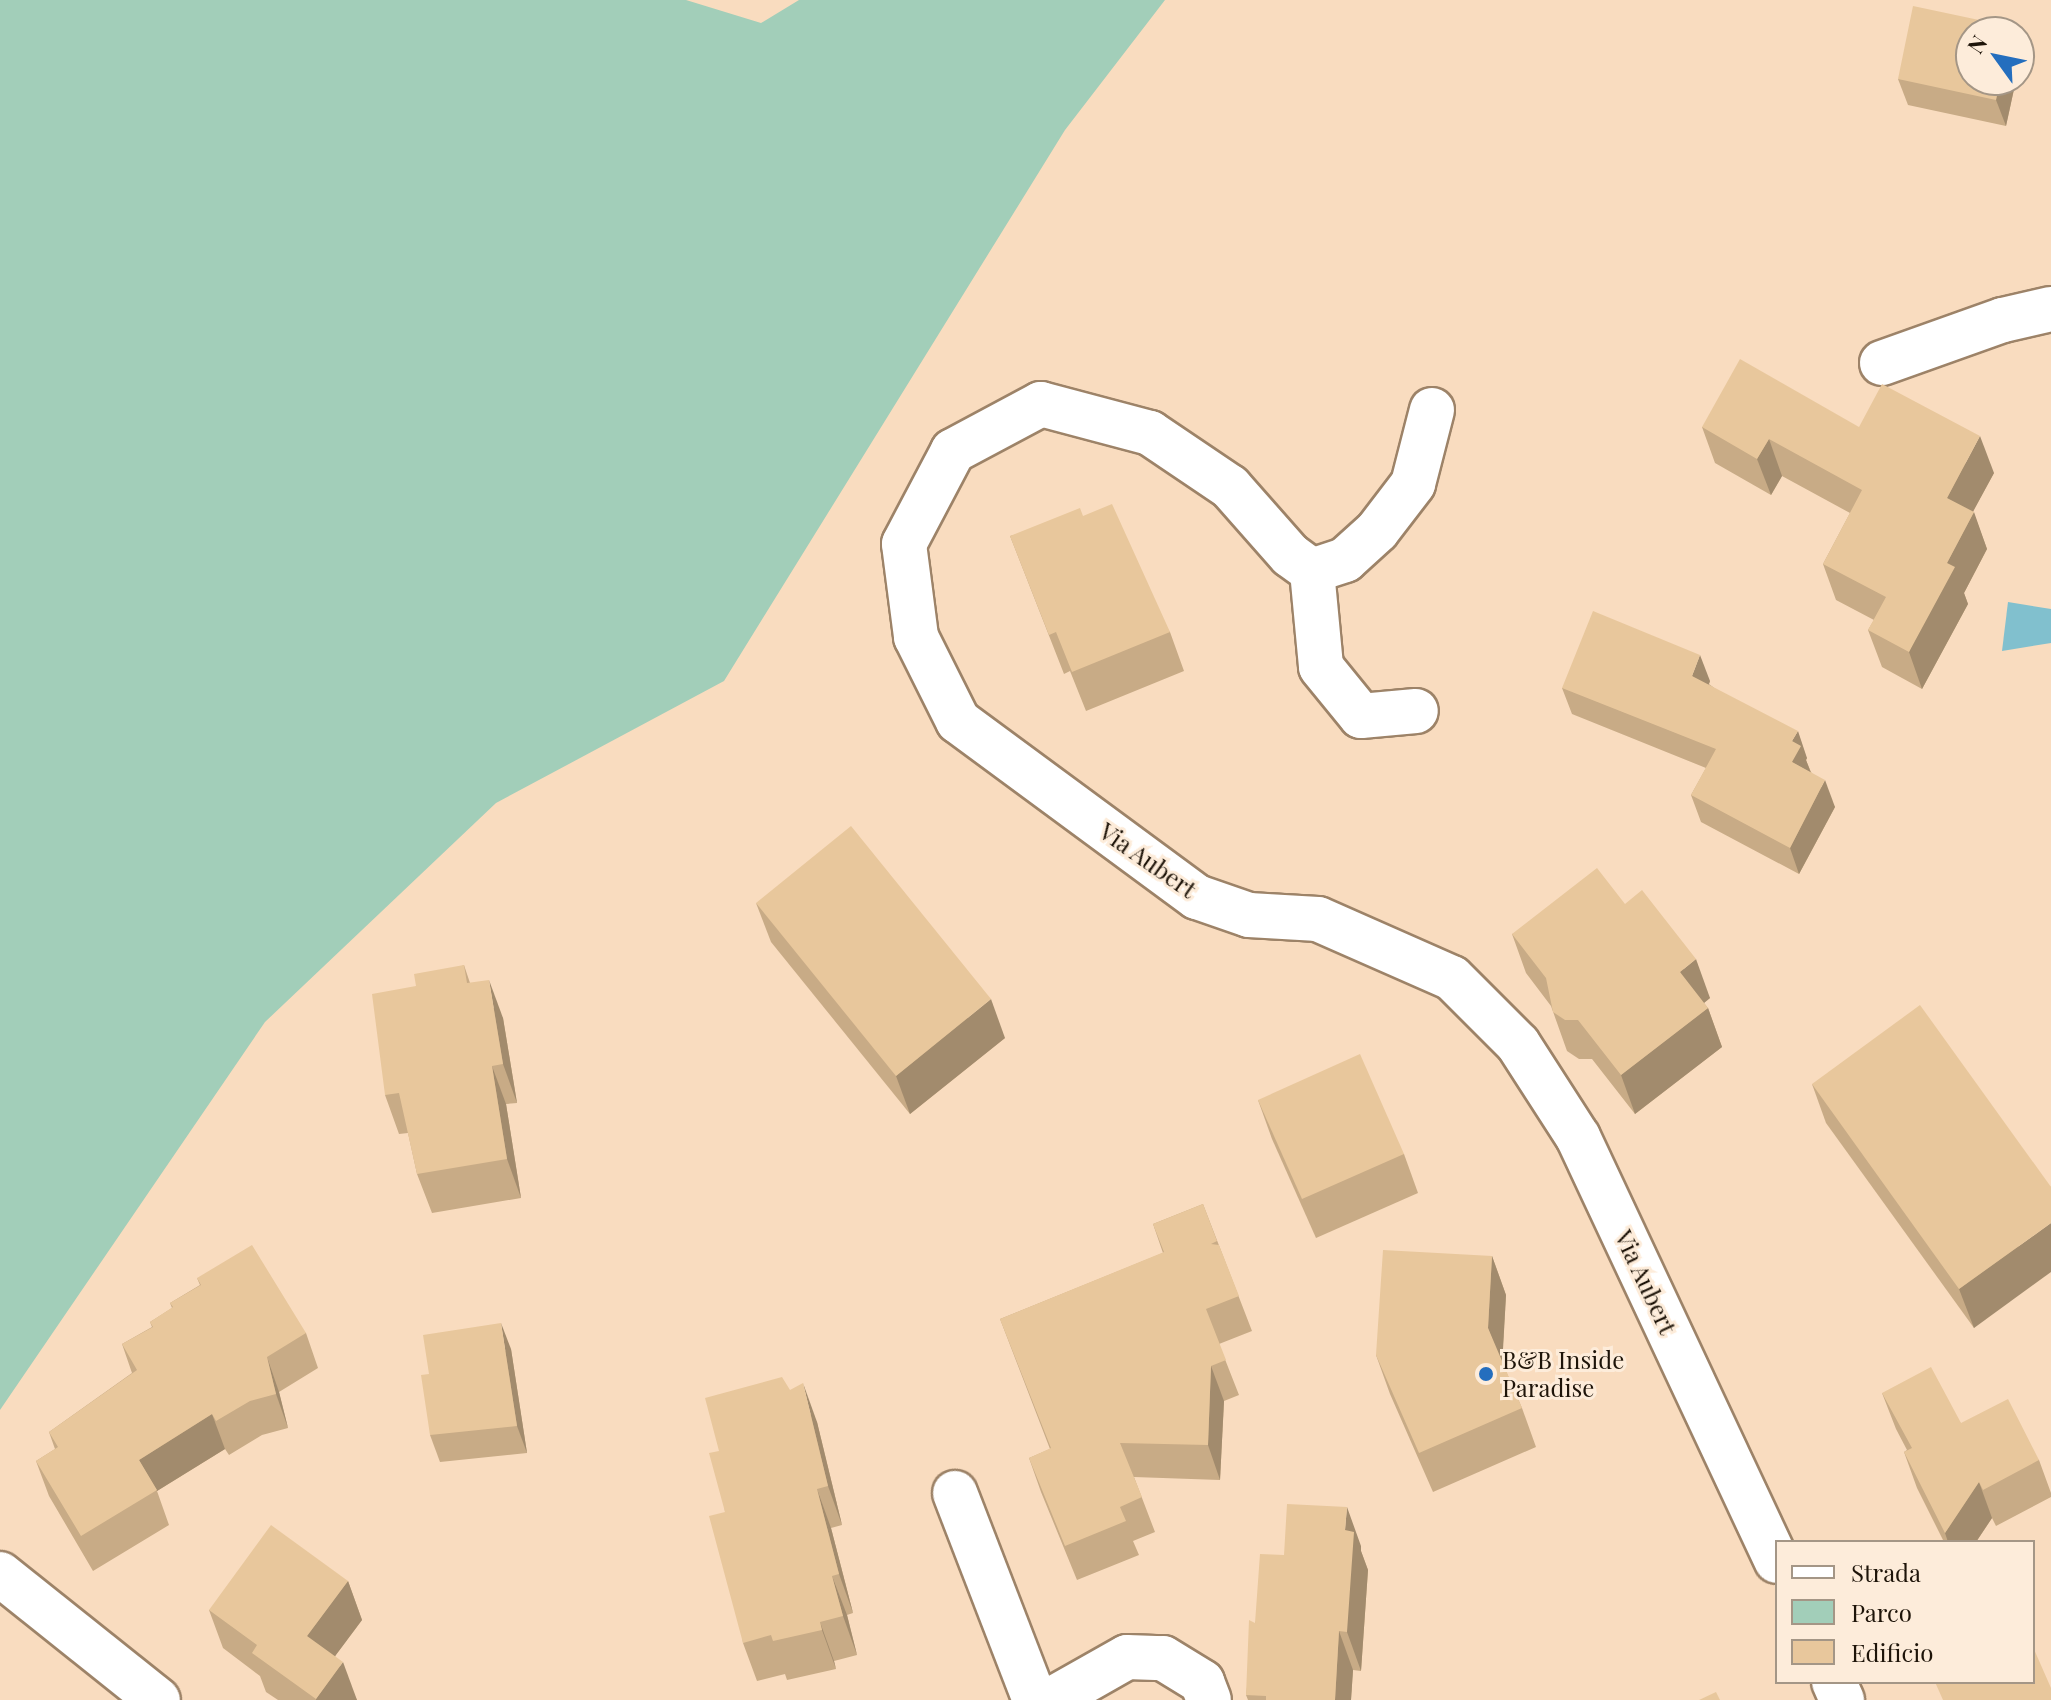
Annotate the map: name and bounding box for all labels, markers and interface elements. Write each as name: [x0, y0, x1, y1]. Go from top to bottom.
north arrow: [1955, 16, 2035, 96]
text: N: [1960, 29, 1993, 59]
street label: Via Aubert: [1094, 816, 1202, 904]
street label: Via Aubert: [1609, 1225, 1683, 1339]
place label: B&B Inside Paradise: [1502, 1346, 1624, 1402]
marker: B&B Inside Paradise: [1477, 1365, 1495, 1383]
legend: [1775, 1540, 2035, 1684]
text: Strada: [1851, 1556, 1921, 1588]
text: Parco: [1851, 1596, 1912, 1628]
text: Edificio: [1851, 1636, 1933, 1668]

